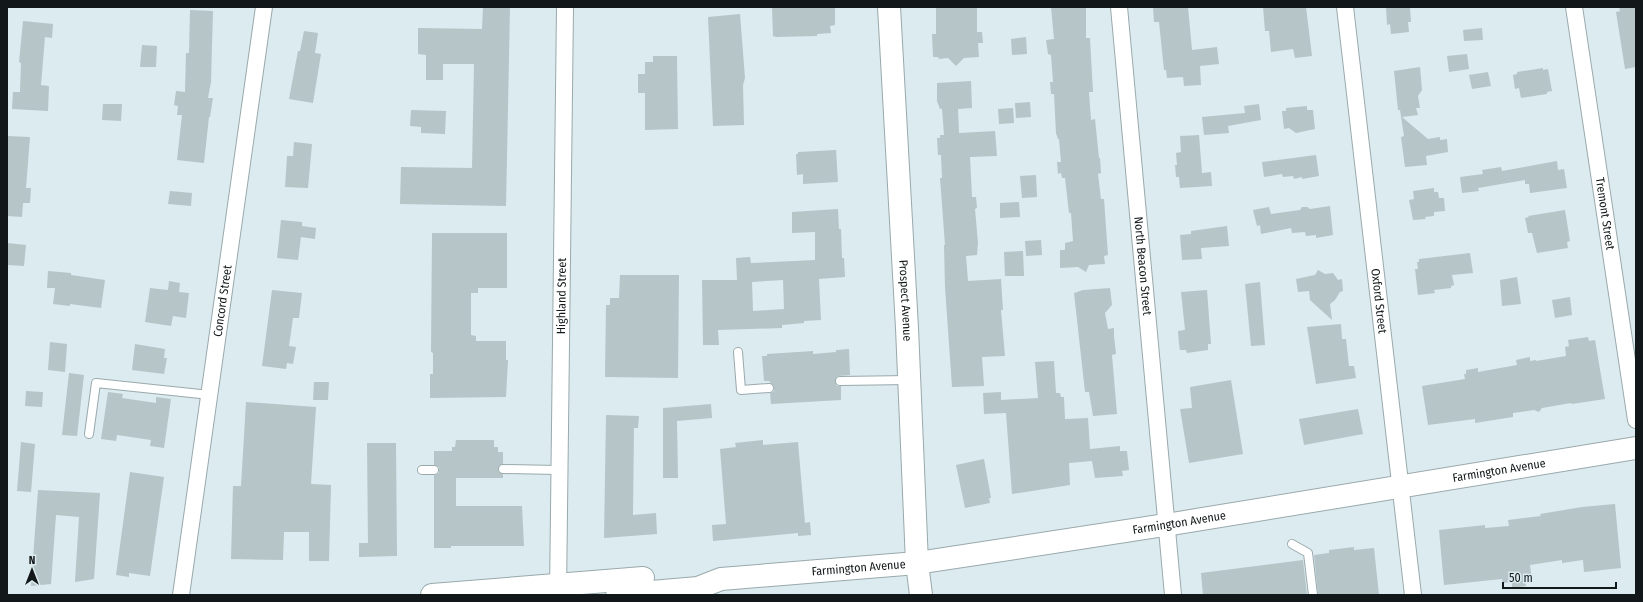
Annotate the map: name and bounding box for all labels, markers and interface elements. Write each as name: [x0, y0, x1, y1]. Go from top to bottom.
street label: Tremont Street: [1593, 176, 1617, 251]
street label: North Beacon Street: [1131, 216, 1154, 316]
street label: Highland Street: [554, 258, 569, 334]
street label: Prospect Avenue: [896, 259, 915, 342]
street label: Concord Street: [211, 264, 235, 338]
street label: Oxford Street: [1368, 268, 1390, 334]
street label: Farmington Avenue: [1451, 456, 1547, 485]
street label: Farmington Avenue: [1132, 508, 1227, 537]
north arrow: [12, 550, 52, 590]
text: N: [29, 554, 35, 567]
street label: Farmington Avenue: [811, 557, 906, 579]
scale bar: [1503, 564, 1616, 590]
text: 50 m: [1509, 571, 1533, 585]

